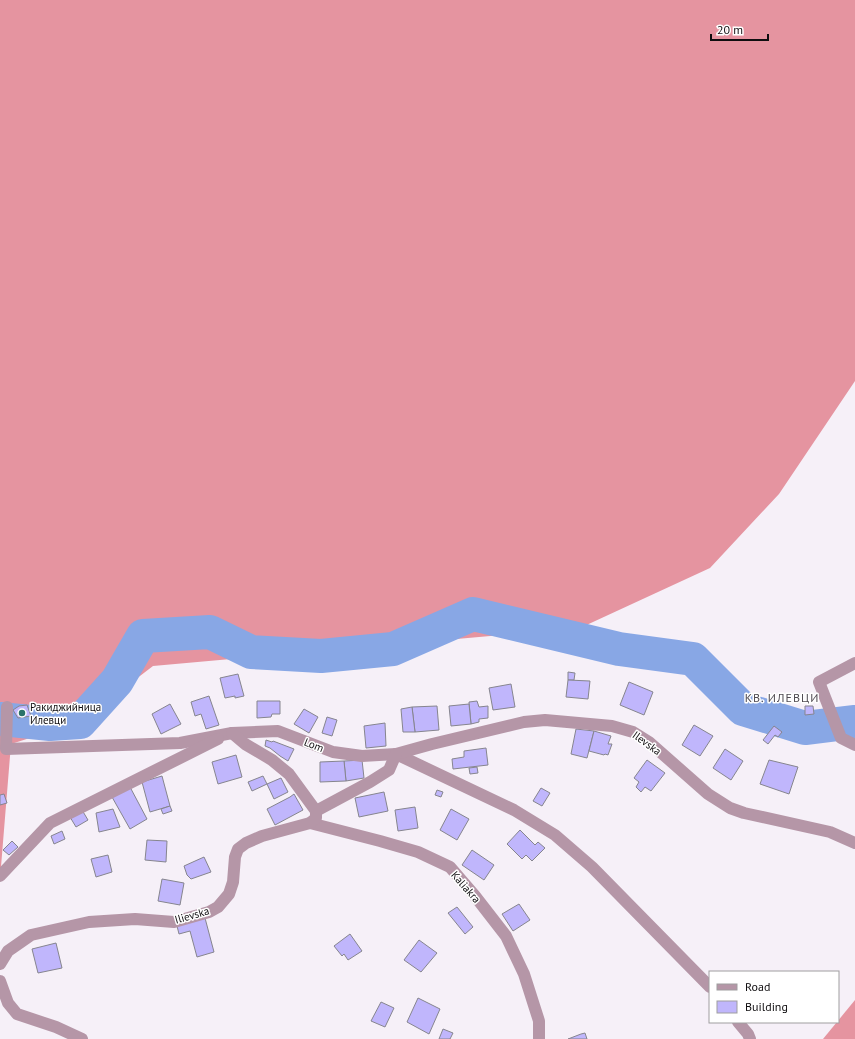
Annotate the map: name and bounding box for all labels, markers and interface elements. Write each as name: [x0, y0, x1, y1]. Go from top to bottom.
scale bar: [711, 16, 768, 42]
text: 20 m: [717, 22, 743, 37]
district label: КВ. ИЛЕВЦИ: [745, 690, 819, 705]
place label: Ракиджийница Илевци: [30, 700, 101, 727]
marker: Ракиджийница Илевци: [17, 708, 27, 718]
street label: Ilevska: [630, 728, 664, 758]
street label: Lom: [302, 735, 326, 755]
street label: Kaliakra: [448, 868, 484, 906]
street label: Ilievska: [173, 903, 211, 927]
legend: [709, 971, 839, 1023]
text: Road: [745, 979, 770, 994]
text: Building: [745, 999, 788, 1014]

